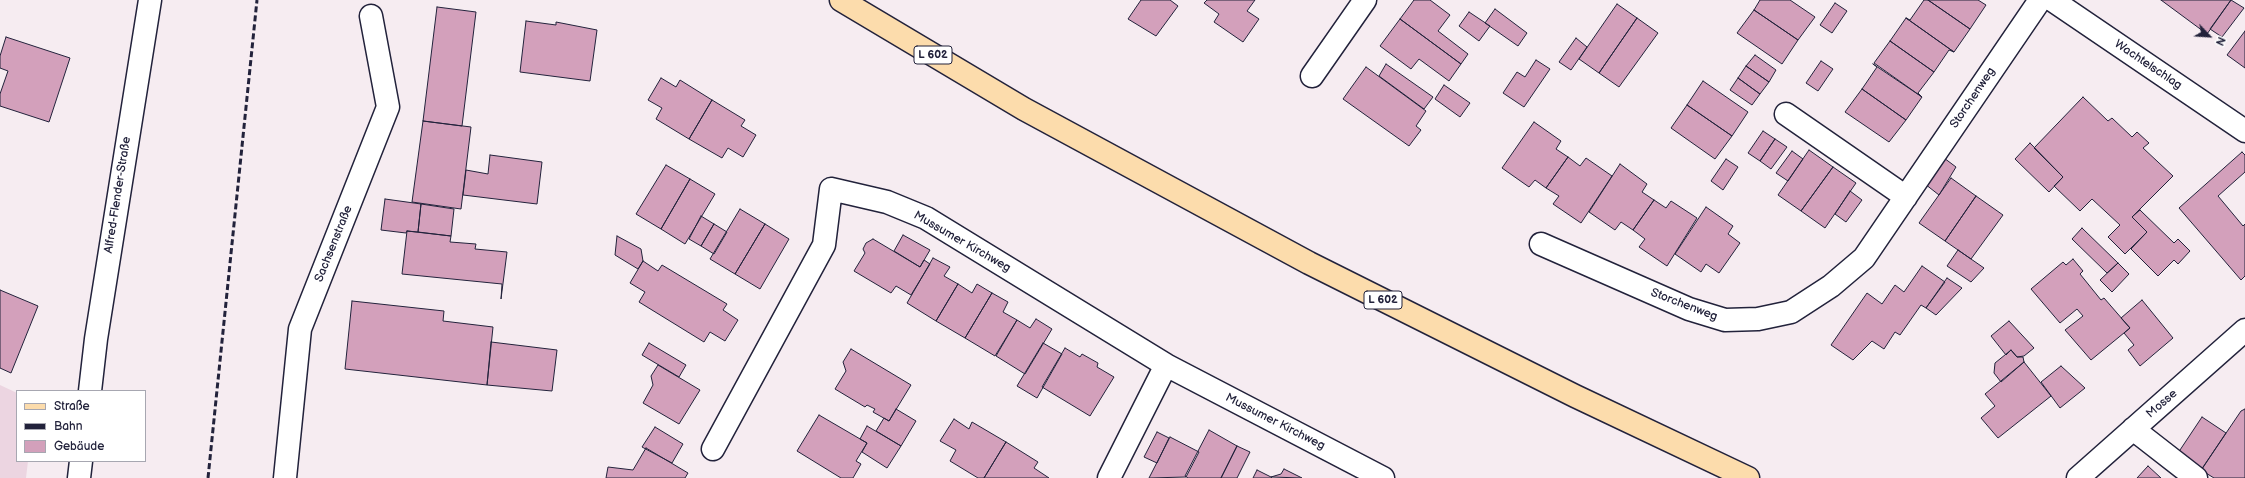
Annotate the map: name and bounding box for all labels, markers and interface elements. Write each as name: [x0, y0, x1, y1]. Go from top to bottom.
north arrow: [2189, 16, 2229, 56]
text: N: [2213, 35, 2228, 48]
street label: Wachtelschlag: [2111, 37, 2185, 93]
road number: L 602: [914, 46, 952, 64]
street label: Storchenweg: [1947, 65, 1999, 131]
street label: Alfred-Flender-Straße: [102, 136, 134, 254]
street label: Sachsenstraße: [312, 204, 356, 284]
street label: Mussumer Kirchweg: [911, 208, 1013, 276]
street label: Storchenweg: [1649, 286, 1719, 324]
road number: L 602: [1364, 291, 1402, 309]
street label: Mosse: [2144, 387, 2180, 421]
legend: [16, 390, 146, 462]
street label: Mussumer Kirchweg: [1223, 391, 1327, 453]
text: Straße: [54, 399, 90, 414]
text: Bahn: [54, 419, 82, 434]
text: Gebäude: [54, 439, 104, 454]

